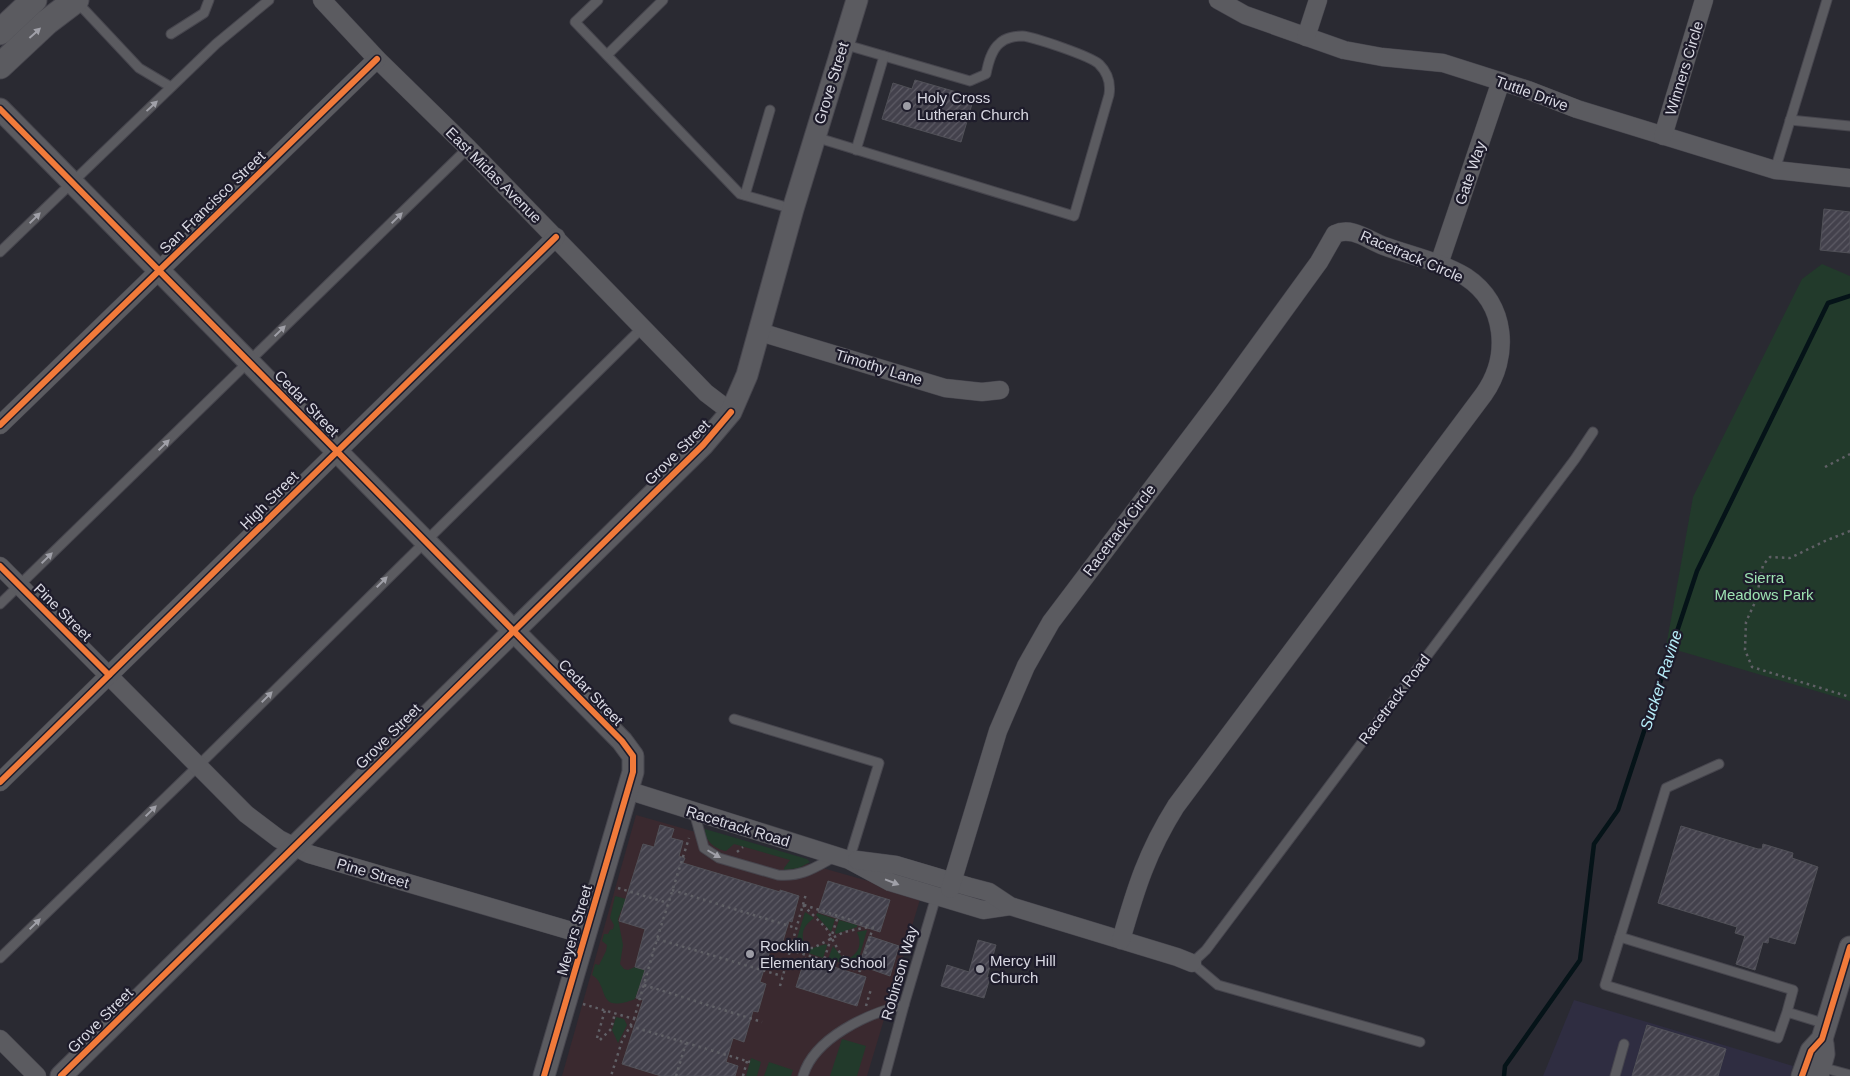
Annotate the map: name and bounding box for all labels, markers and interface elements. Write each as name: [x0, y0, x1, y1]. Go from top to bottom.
street label: Winners Circle: [1662, 19, 1706, 117]
one-way arrow: [29, 27, 42, 38]
street label: Grove Street: [810, 39, 852, 126]
street label: Tuttle Drive: [1493, 72, 1571, 114]
place label: Holy Cross Lutheran Church: [917, 89, 1029, 123]
one-way arrow: [146, 100, 158, 112]
marker: Holy Cross Lutheran Church: [901, 100, 913, 112]
street label: East Midas Avenue: [443, 124, 545, 226]
street label: Gate Way: [1451, 139, 1489, 207]
street label: San Francisco Street: [156, 147, 269, 257]
one-way arrow: [29, 212, 41, 224]
one-way arrow: [390, 212, 402, 224]
street label: Racetrack Circle: [1358, 227, 1466, 285]
one-way arrow: [274, 325, 286, 337]
street label: Timothy Lane: [833, 346, 925, 388]
street label: Cedar Street: [271, 367, 343, 440]
street label: Grove Street: [641, 415, 714, 488]
one-way arrow: [158, 439, 170, 451]
street label: High Street: [236, 467, 302, 533]
street label: Racetrack Circle: [1079, 481, 1159, 579]
one-way arrow: [41, 552, 53, 564]
park label: Sierra Meadows Park: [1714, 569, 1814, 603]
one-way arrow: [376, 577, 388, 589]
street label: Pine Street: [31, 580, 96, 645]
water label: Sucker Ravine: [1637, 628, 1685, 732]
street label: Racetrack Road: [1355, 651, 1433, 747]
street label: Cedar Street: [555, 656, 627, 729]
one-way arrow: [261, 691, 273, 703]
street label: Grove Street: [352, 699, 425, 772]
street label: Racetrack Road: [684, 802, 792, 850]
one-way arrow: [145, 805, 157, 817]
one-way arrow: [706, 850, 721, 858]
street label: Pine Street: [335, 855, 412, 892]
one-way arrow: [885, 878, 900, 886]
street label: Meyers Street: [553, 882, 595, 977]
one-way arrow: [29, 919, 41, 931]
street label: Robinson Way: [877, 924, 921, 1022]
place label: Rocklin Elementary School: [760, 937, 886, 971]
marker: Rocklin Elementary School: [744, 948, 756, 960]
place label: Mercy Hill Church: [990, 952, 1056, 986]
marker: Mercy Hill Church: [974, 963, 986, 975]
street label: Grove Street: [64, 983, 137, 1056]

